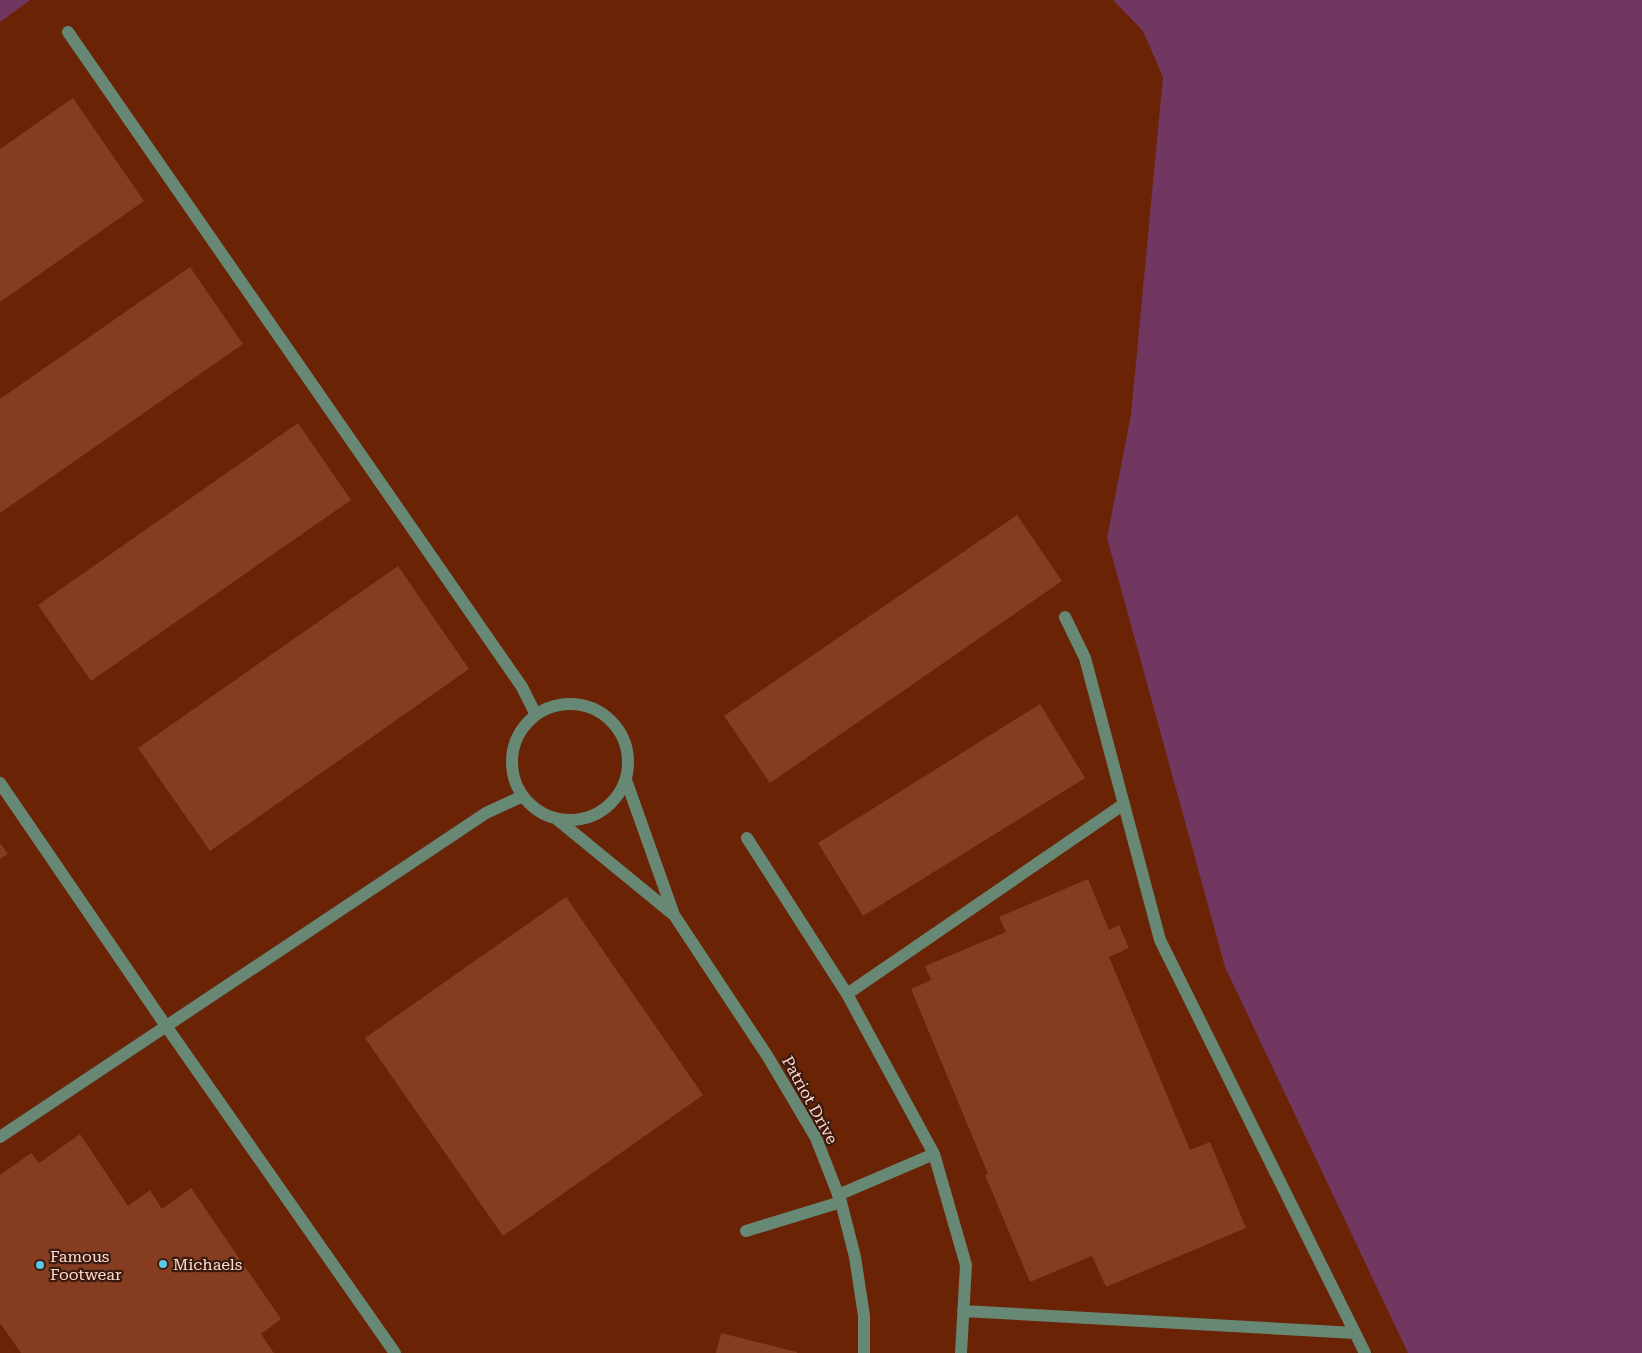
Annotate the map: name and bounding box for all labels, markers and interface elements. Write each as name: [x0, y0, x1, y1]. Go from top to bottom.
street label: Patriot Drive: [778, 1053, 842, 1147]
place label: Famous Footwear: [50, 1247, 122, 1284]
place label: Michaels: [173, 1255, 243, 1274]
marker: Michaels: [157, 1258, 169, 1270]
marker: Famous Footwear: [34, 1259, 46, 1271]

